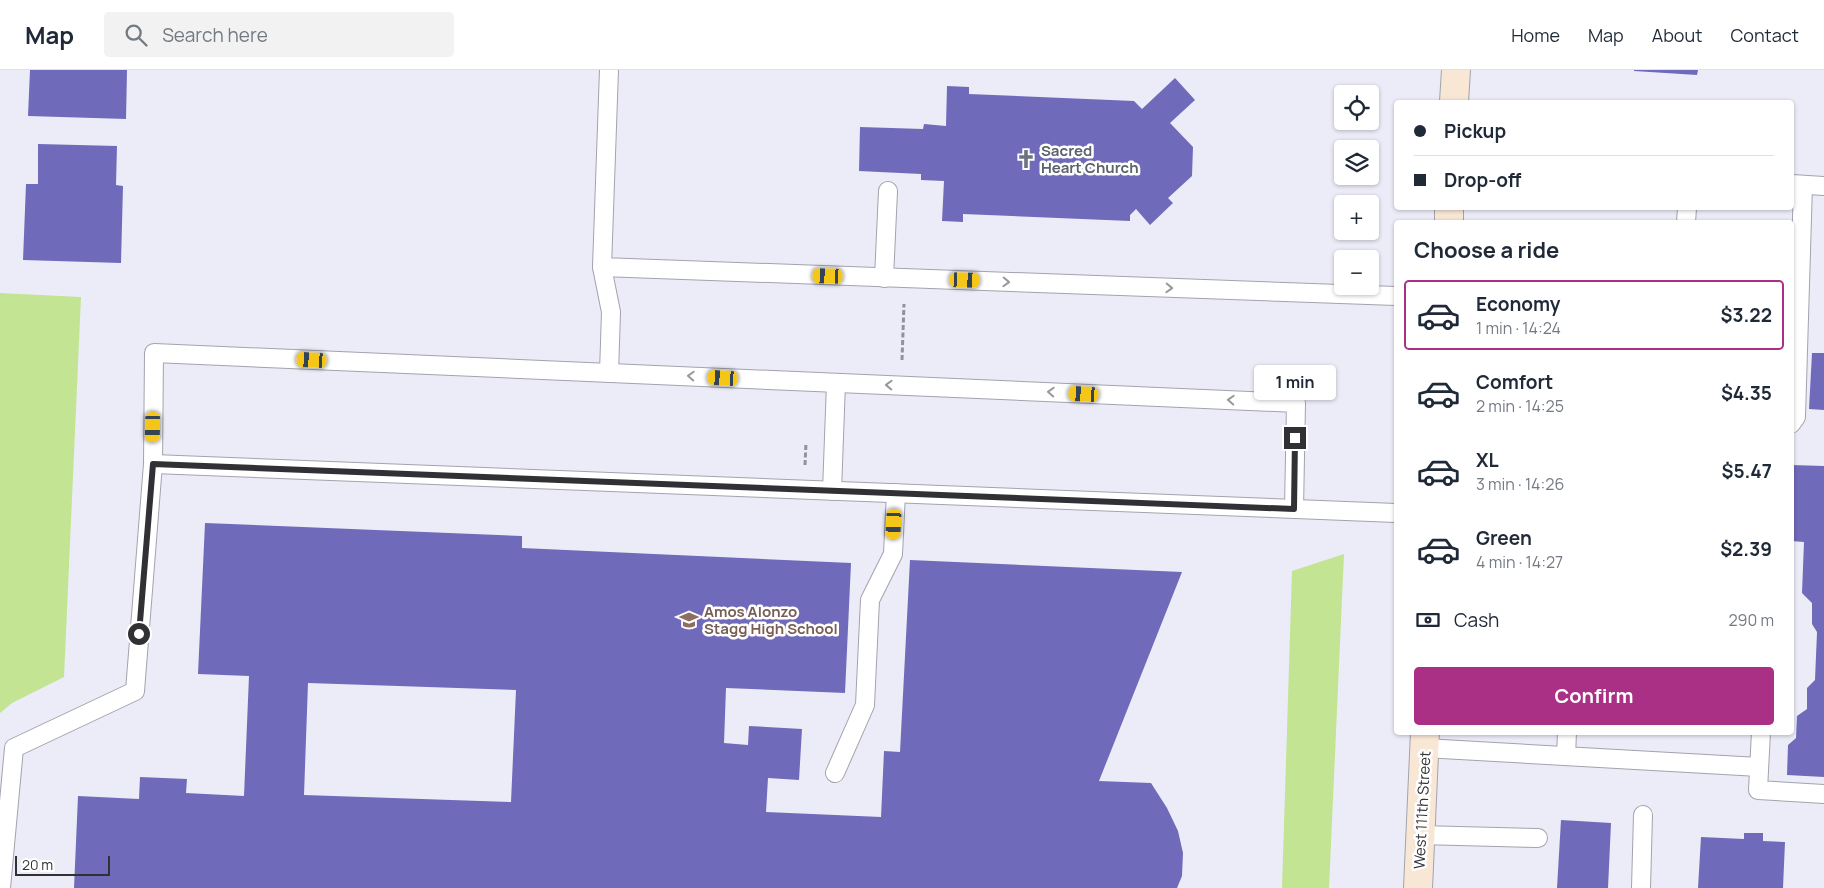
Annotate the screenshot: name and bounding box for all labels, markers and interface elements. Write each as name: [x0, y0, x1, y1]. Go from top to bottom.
search box: [104, 12, 454, 57]
text: Map: [25, 18, 74, 51]
icon: search: [122, 21, 150, 49]
text: Search here: [162, 22, 268, 48]
text: Home: [1511, 23, 1560, 47]
text: Map: [1588, 23, 1624, 47]
text: About: [1652, 23, 1702, 47]
text: Contact: [1730, 23, 1799, 47]
map controls: [1334, 85, 1379, 295]
button: locate: [1334, 85, 1379, 130]
text: Pickup: [1444, 118, 1506, 144]
place label: Sacred Heart Church: [1041, 140, 1139, 178]
button: layers: [1334, 140, 1379, 185]
church icon: Sacred Heart Church: [1015, 148, 1037, 170]
text: Drop-off: [1444, 167, 1521, 193]
button: +: [1334, 195, 1379, 240]
text: Choose a ride: [1414, 235, 1559, 265]
button: −: [1334, 250, 1379, 295]
car: [812, 268, 843, 284]
car: [949, 272, 980, 288]
one-way arrow: [1002, 277, 1010, 287]
one-way arrow: [1165, 283, 1173, 293]
text: Economy: [1476, 291, 1560, 317]
icon: car: [1416, 293, 1461, 338]
text: $3.22: [1721, 302, 1772, 328]
text: 1 min · 14:24: [1476, 317, 1561, 339]
car: [296, 352, 327, 368]
callout: 1 min: [1254, 366, 1336, 400]
text: Comfort: [1476, 369, 1553, 395]
car: [707, 370, 738, 386]
one-way arrow: [687, 371, 695, 382]
text: 1 min: [1275, 371, 1315, 393]
icon: car: [1416, 371, 1461, 416]
one-way arrow: [884, 380, 892, 390]
text: $4.35: [1721, 380, 1772, 406]
car: [1068, 386, 1099, 402]
one-way arrow: [1047, 387, 1054, 397]
one-way arrow: [1226, 395, 1234, 405]
text: 2 min · 14:25: [1476, 395, 1564, 417]
car: [145, 412, 160, 442]
route end: [1284, 427, 1306, 449]
text: XL: [1476, 447, 1499, 473]
icon: car: [1416, 449, 1461, 494]
text: $5.47: [1721, 458, 1772, 484]
text: 3 min · 14:26: [1476, 473, 1564, 495]
car: [885, 509, 902, 539]
text: Green: [1476, 525, 1532, 551]
icon: car: [1416, 527, 1461, 572]
text: $2.39: [1720, 536, 1772, 562]
text: 4 min · 14:27: [1476, 551, 1563, 573]
place label: Amos Alonzo Stagg High School: [704, 601, 838, 639]
icon: cash: [1414, 606, 1442, 634]
text: Cash: [1454, 607, 1499, 633]
school or university icon: Amos Alonzo Stagg High School: [678, 609, 700, 631]
text: 290 m: [1728, 609, 1774, 631]
route start: [128, 623, 150, 645]
button: Confirm: [1414, 667, 1774, 725]
street label: West 111th Street: [1408, 750, 1436, 870]
scale bar: [15, 853, 110, 876]
text: 20 m: [22, 855, 53, 874]

